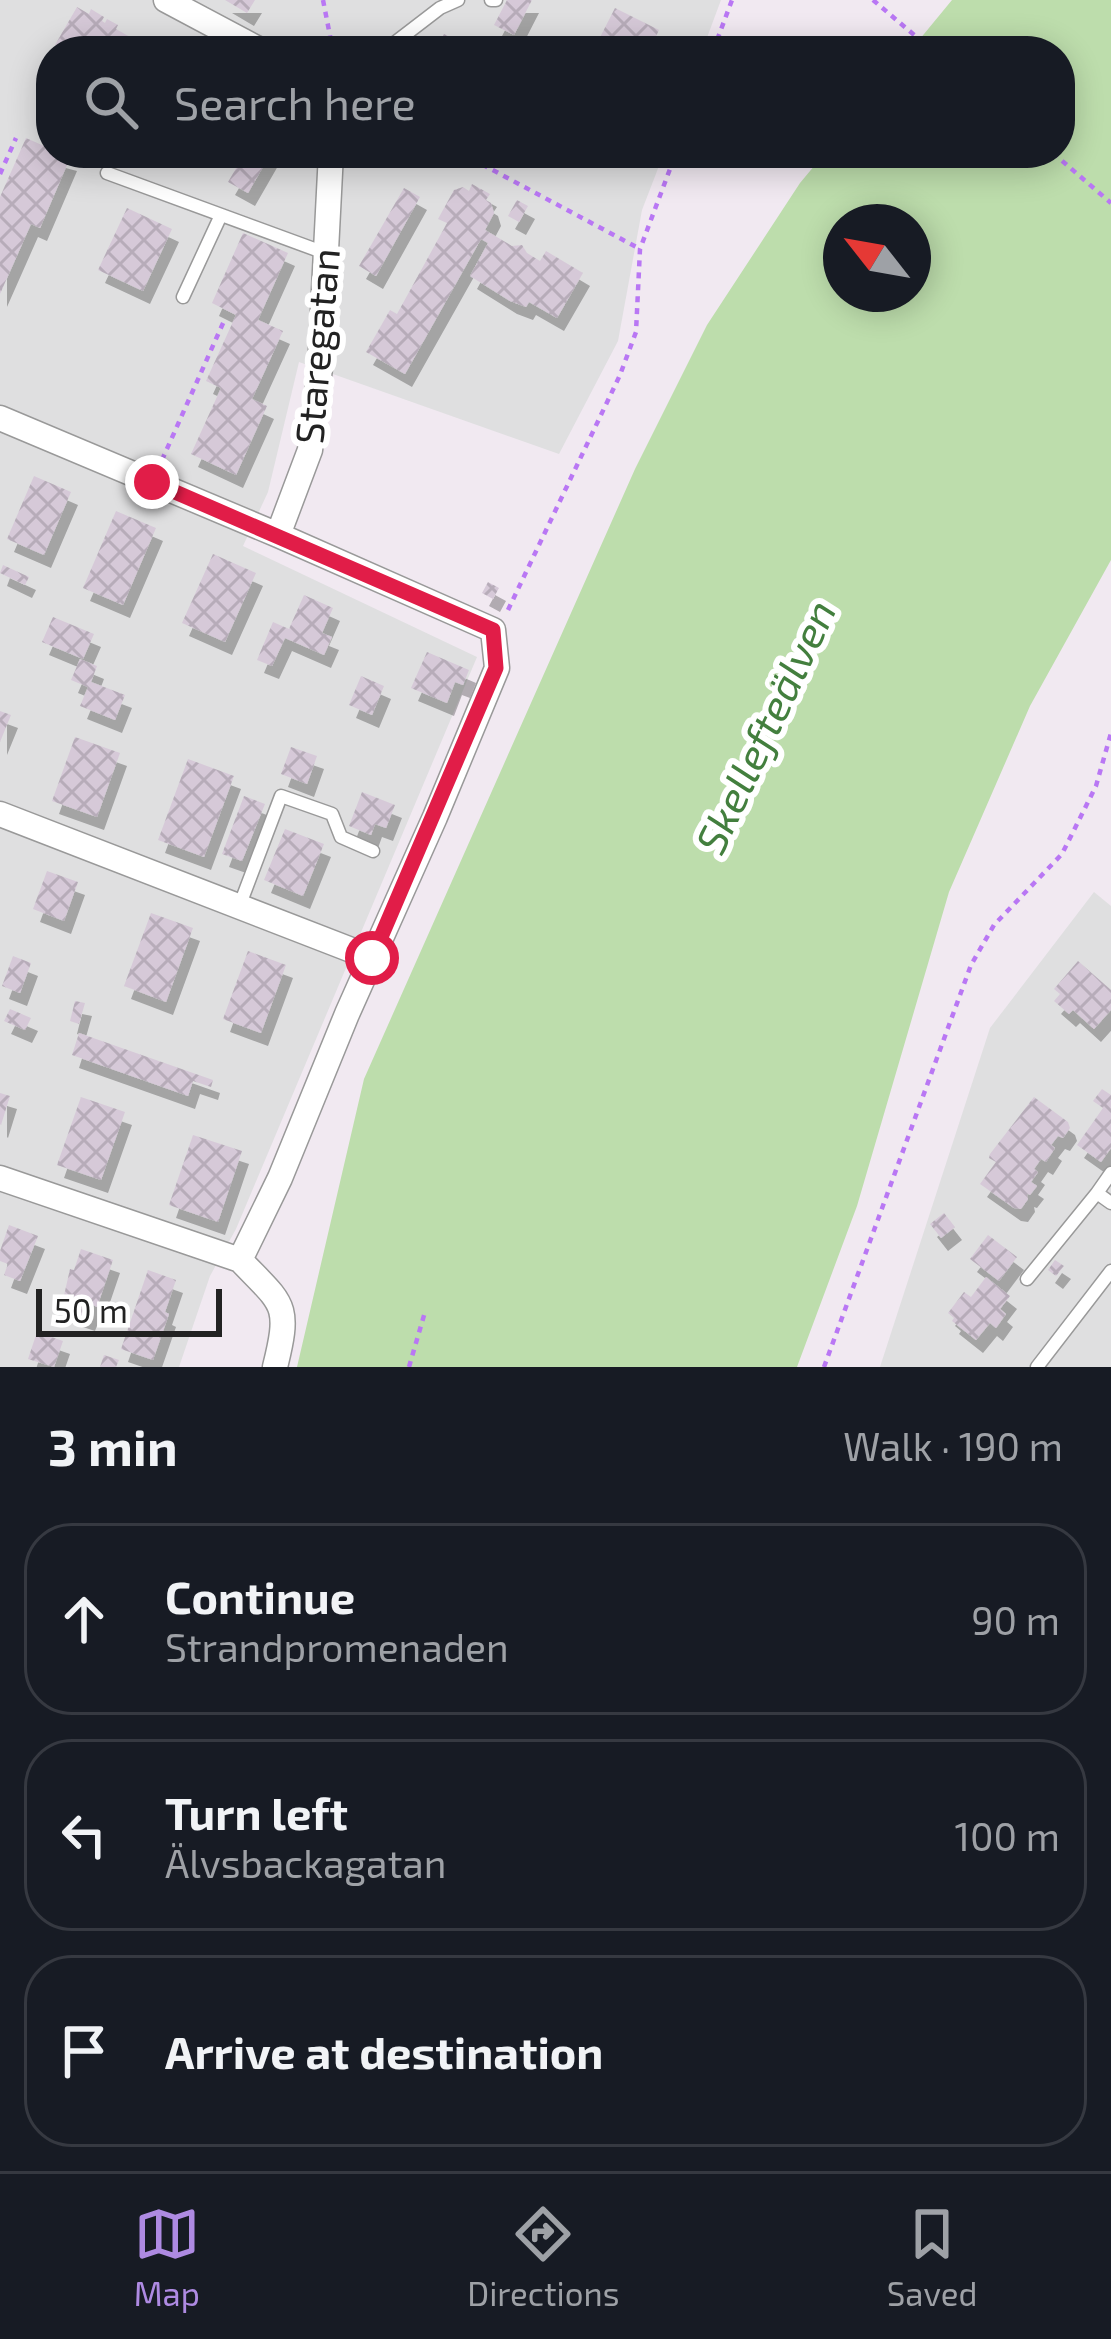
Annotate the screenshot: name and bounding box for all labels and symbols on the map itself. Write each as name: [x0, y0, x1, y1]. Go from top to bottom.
north arrow: [823, 204, 931, 312]
street label: Staregatan: [284, 246, 348, 446]
route end: [125, 455, 179, 509]
water label: Skellefteälven: [683, 591, 845, 861]
route start: [345, 931, 399, 985]
scale bar: [36, 1283, 222, 1336]

